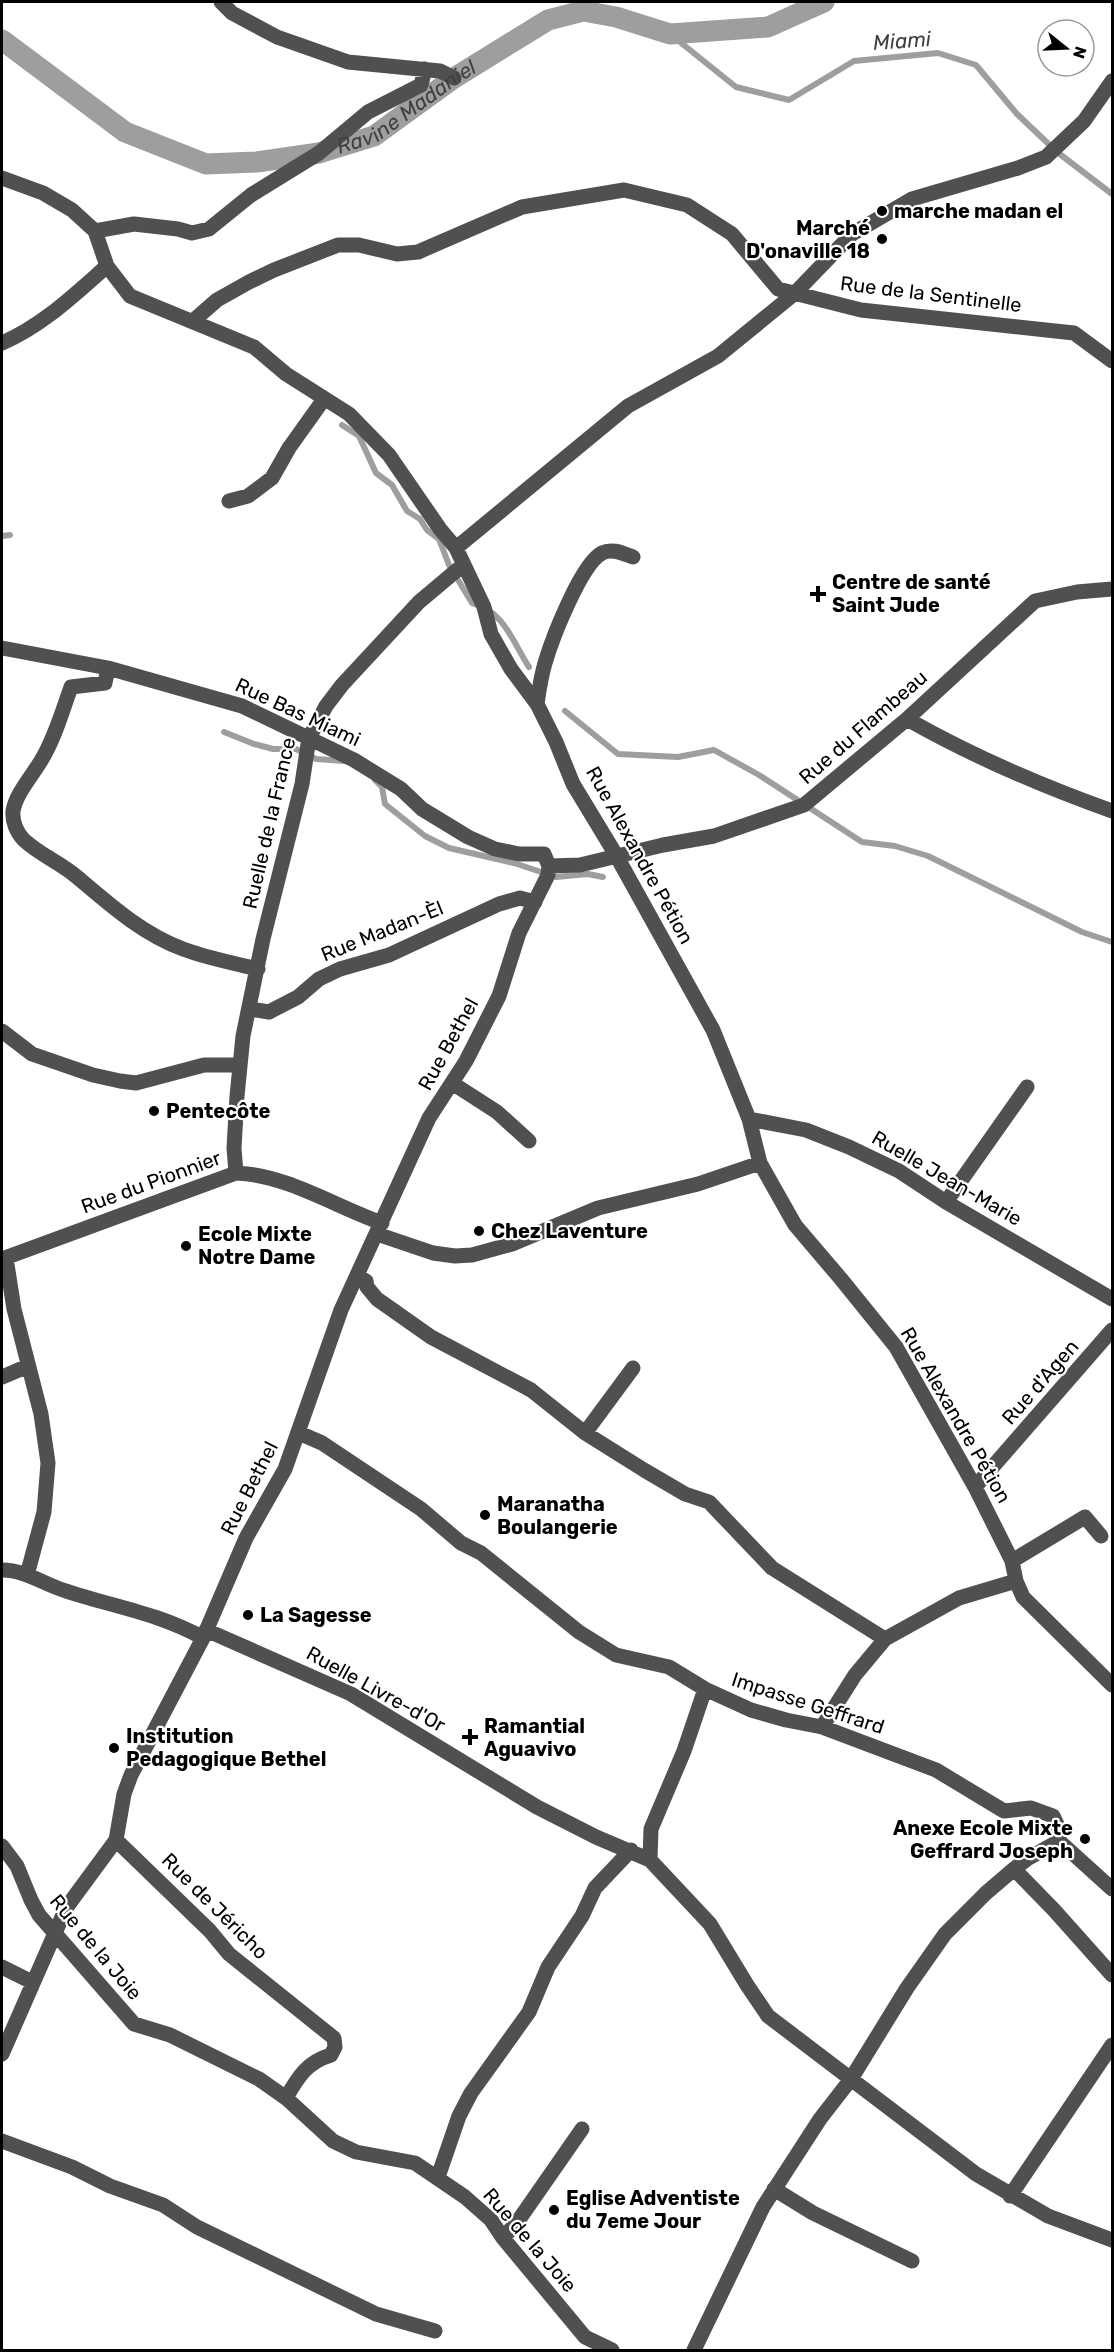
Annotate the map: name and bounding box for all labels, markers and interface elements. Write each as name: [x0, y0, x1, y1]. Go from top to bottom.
north arrow: [1036, 18, 1096, 78]
water label: Miami: [872, 26, 933, 55]
text: N: [1069, 44, 1091, 61]
water label: Ravine Madaniel: [333, 54, 481, 159]
place label: marche madan el: [894, 199, 1063, 223]
marker: marche madan el: [875, 204, 889, 218]
place label: Marché D'onaville 18: [746, 216, 870, 263]
marker: Marché D'onaville 18: [875, 232, 889, 246]
street label: Rue de la Sentinelle: [839, 271, 1023, 317]
place label: Centre de santé Saint Jude: [832, 570, 991, 617]
marker: Centre de santé Saint Jude: [809, 585, 827, 603]
street label: Rue du Flambeau: [794, 665, 932, 789]
street label: Rue Bas Miami: [232, 673, 364, 751]
street label: Ruelle de la France: [238, 735, 300, 911]
street label: Rue Alexandre Pétion: [581, 762, 699, 948]
street label: Rue Madan-Èl: [317, 896, 447, 966]
street label: Rue Bethel: [413, 994, 483, 1094]
place label: Pentecôte: [166, 1099, 271, 1123]
marker: Pentecôte: [147, 1104, 161, 1118]
street label: Ruelle Jean-Marie: [868, 1125, 1026, 1231]
street label: Rue du Pionnier: [78, 1145, 225, 1218]
place label: Chez Laventure: [491, 1219, 648, 1243]
place label: Ecole Mixte Notre Dame: [198, 1222, 315, 1269]
marker: Chez Laventure: [472, 1224, 486, 1238]
marker: Ecole Mixte Notre Dame: [179, 1239, 193, 1253]
street label: Rue Alexandre Pétion: [896, 1323, 1016, 1507]
street label: Rue d'Agen: [997, 1335, 1083, 1429]
street label: Rue Bethel: [215, 1437, 283, 1539]
place label: Maranatha Boulangerie: [497, 1492, 618, 1539]
marker: Maranatha Boulangerie: [478, 1508, 492, 1522]
place label: La Sagesse: [260, 1603, 372, 1627]
marker: La Sagesse: [241, 1608, 255, 1622]
street label: Ruelle Livre-d'Or: [302, 1641, 450, 1737]
street label: Impasse Geffrard: [729, 1667, 887, 1739]
place label: Ramantial Aguavivo: [484, 1714, 585, 1761]
place label: Institution Pedagogique Bethel: [126, 1724, 326, 1771]
marker: Ramantial Aguavivo: [461, 1728, 479, 1746]
marker: Institution Pedagogique Bethel: [107, 1741, 121, 1755]
place label: Anexe Ecole Mixte Geffrard Joseph: [893, 1816, 1073, 1863]
marker: Anexe Ecole Mixte Geffrard Joseph: [1078, 1832, 1092, 1846]
street label: Rue de Jéricho: [157, 1848, 273, 1964]
street label: Rue de la Joie: [45, 1889, 147, 2005]
street label: Rue de la Joie: [478, 2183, 582, 2297]
place label: Eglise Adventiste du 7eme Jour: [566, 2186, 740, 2233]
marker: Eglise Adventiste du 7eme Jour: [547, 2203, 561, 2217]

